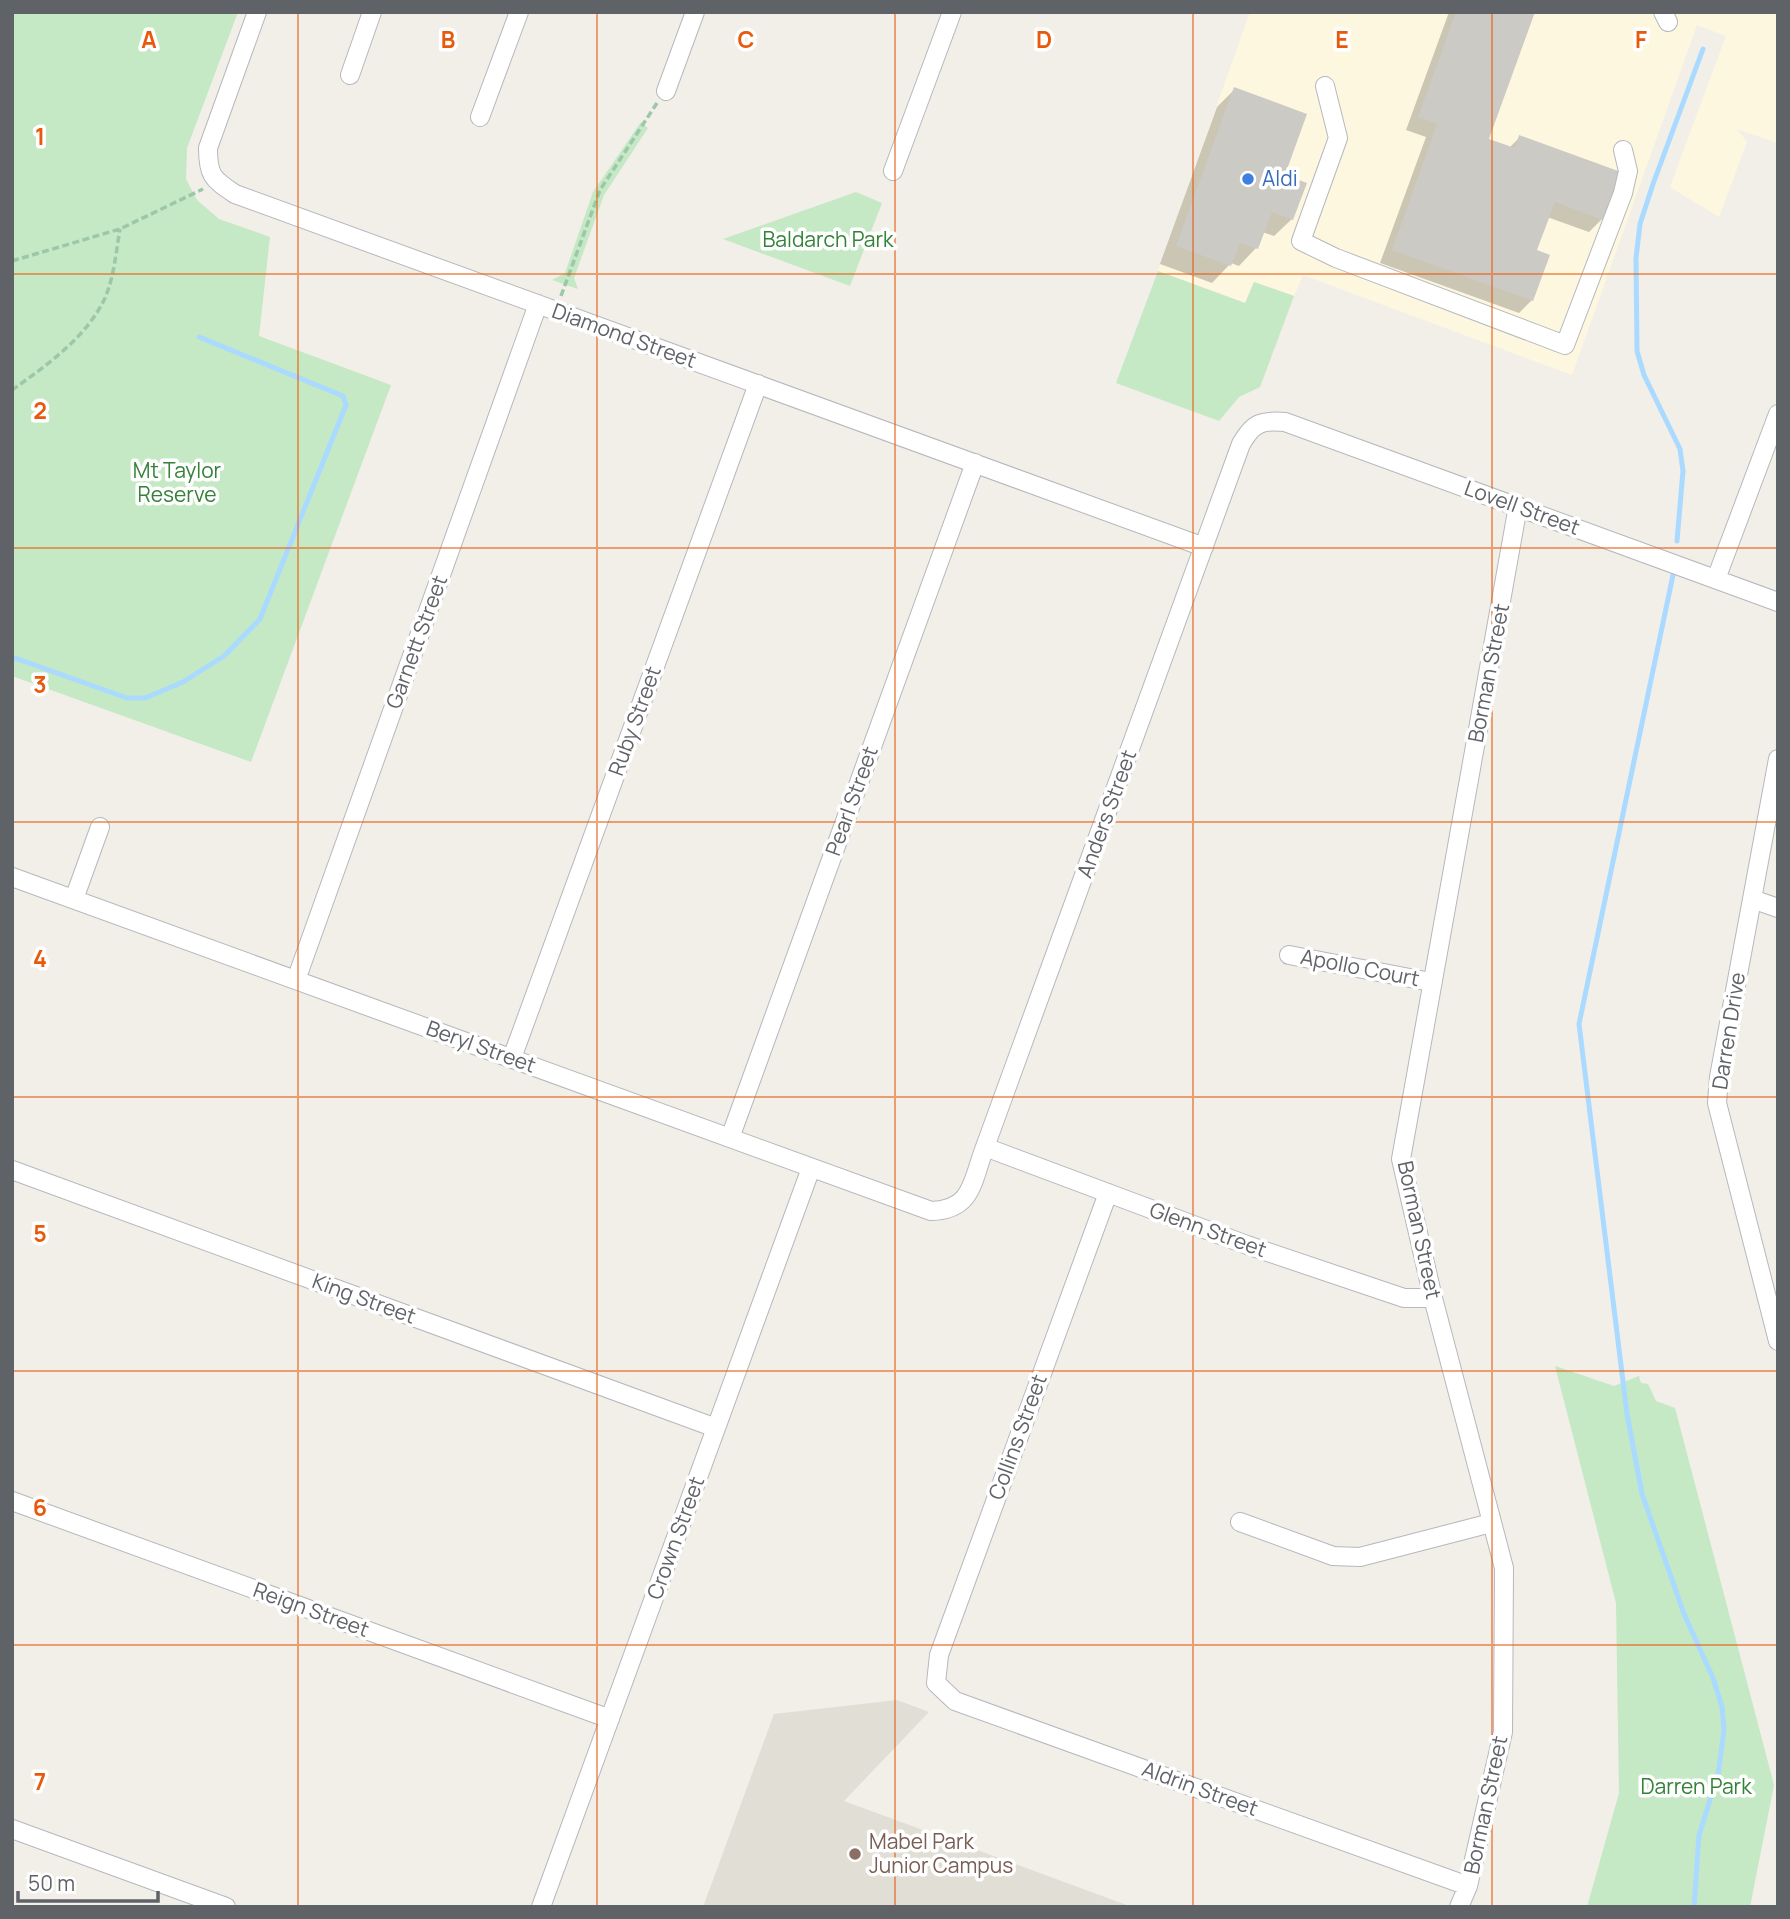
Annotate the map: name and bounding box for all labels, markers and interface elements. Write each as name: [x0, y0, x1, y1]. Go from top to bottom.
text: A: [141, 23, 157, 55]
text: B: [441, 23, 455, 55]
text: C: [738, 23, 755, 55]
text: D: [1036, 23, 1052, 55]
text: E: [1335, 23, 1349, 55]
text: F: [1635, 23, 1647, 55]
text: 1: [35, 120, 45, 152]
place label: Aldi: [1262, 164, 1298, 192]
marker: Aldi: [1240, 171, 1256, 187]
park label: Baldarch Park: [762, 225, 894, 253]
street label: Diamond Street: [548, 296, 700, 374]
text: 2: [33, 394, 47, 426]
park label: Mt Taylor Reserve: [133, 456, 222, 508]
street label: Lovell Street: [1461, 473, 1584, 541]
street label: Garnett Street: [379, 571, 453, 712]
street label: Borman Street: [1461, 601, 1515, 745]
street label: Ruby Street: [601, 662, 667, 779]
text: 3: [33, 668, 47, 700]
street label: Pearl Street: [818, 742, 884, 859]
street label: Anders Street: [1070, 746, 1142, 882]
text: 4: [33, 942, 47, 974]
street label: Apollo Court: [1298, 942, 1422, 992]
street label: Darren Drive: [1705, 970, 1751, 1092]
street label: Beryl Street: [423, 1013, 540, 1079]
street label: Borman Street: [1392, 1158, 1448, 1302]
street label: Glenn Street: [1146, 1195, 1271, 1263]
text: 5: [33, 1217, 47, 1249]
street label: King Street: [309, 1266, 420, 1330]
street label: Collins Street: [981, 1370, 1053, 1503]
street label: Crown Street: [640, 1472, 710, 1603]
text: 6: [33, 1491, 47, 1523]
street label: Reign Street: [250, 1575, 373, 1643]
street label: Borman Street: [1457, 1733, 1513, 1877]
street label: Aldrin Street: [1138, 1754, 1262, 1822]
text: 7: [34, 1765, 46, 1797]
park label: Darren Park: [1640, 1772, 1752, 1800]
place label: Mabel Park Junior Campus: [869, 1827, 1013, 1879]
marker: Mabel Park Junior Campus: [847, 1846, 863, 1862]
scale bar: [18, 1860, 158, 1904]
text: 50 m: [28, 1869, 75, 1897]

